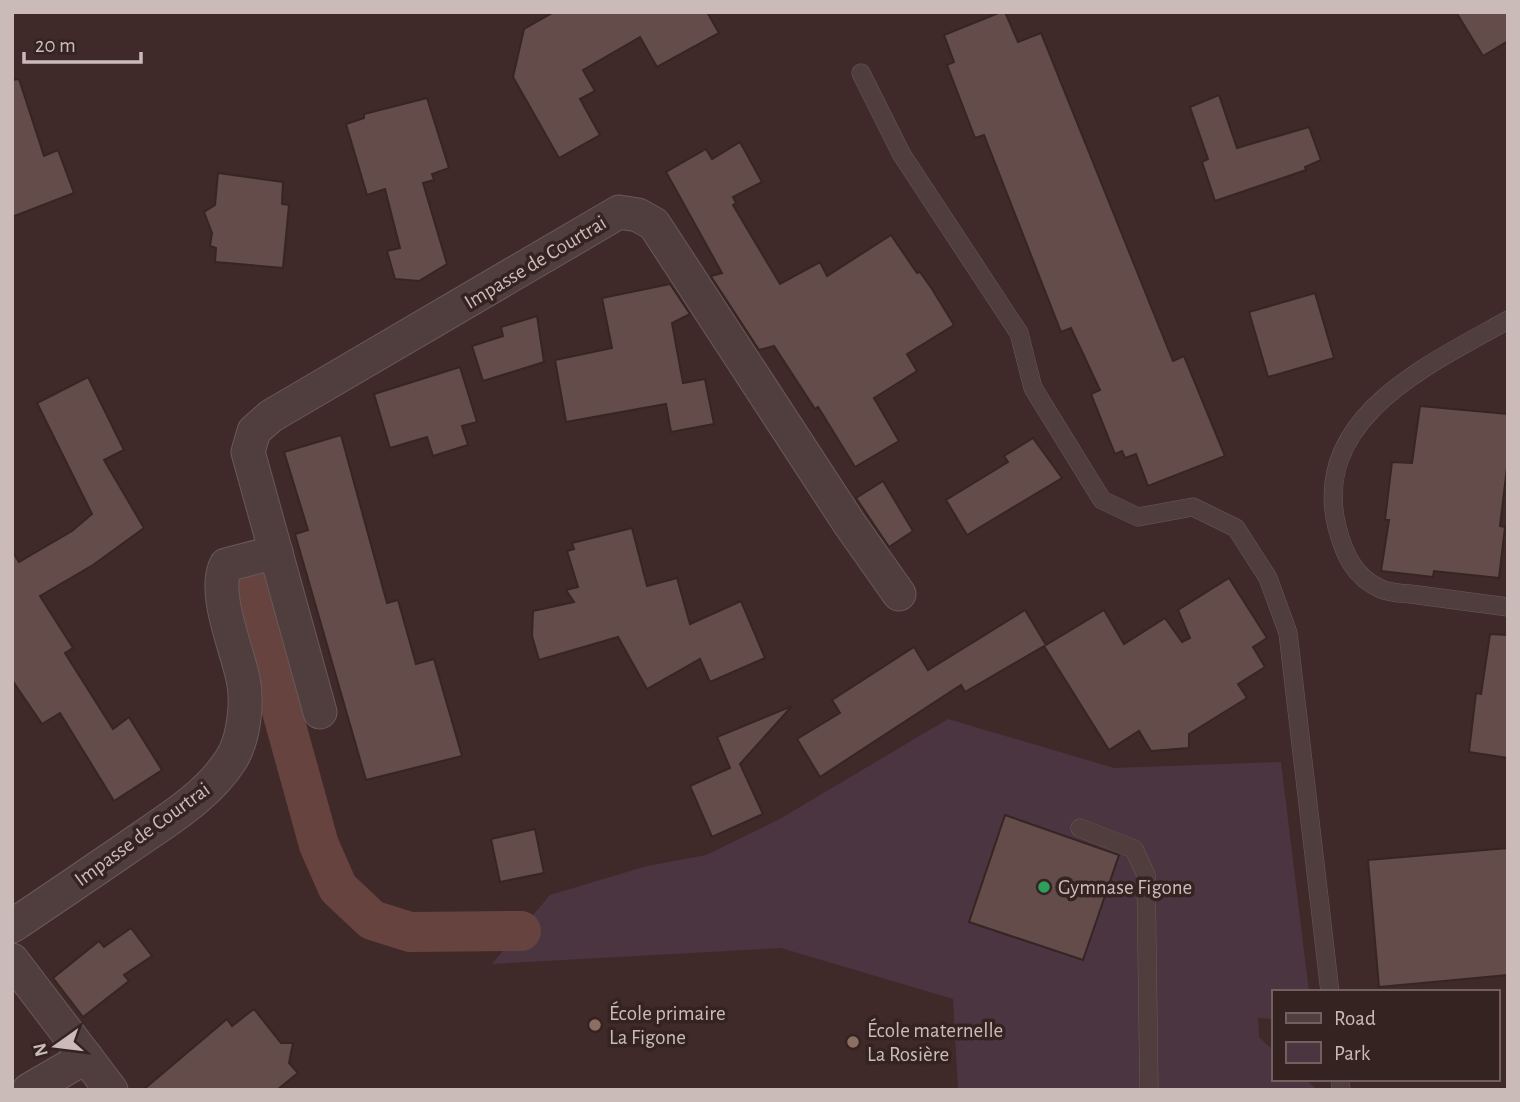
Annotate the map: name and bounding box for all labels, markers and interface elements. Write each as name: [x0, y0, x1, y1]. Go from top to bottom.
scale bar: [24, 21, 142, 65]
text: 20 m: [35, 35, 76, 56]
street label: Impasse de Courtrai: [461, 212, 610, 313]
street label: Impasse de Courtrai: [71, 778, 214, 890]
place label: Gymnase Figone: [1058, 877, 1192, 898]
marker: Gymnase Figone: [1036, 879, 1052, 895]
legend: [1272, 990, 1499, 1081]
place label: École primaire La Figone: [609, 1001, 726, 1048]
text: Road: [1334, 1008, 1376, 1029]
north arrow: [21, 1011, 91, 1081]
marker: École primaire La Figone: [587, 1017, 603, 1033]
place label: École maternelle La Rosière: [867, 1018, 1003, 1065]
marker: École maternelle La Rosière: [845, 1034, 861, 1050]
text: N: [30, 1041, 52, 1058]
text: Park: [1334, 1043, 1371, 1064]

